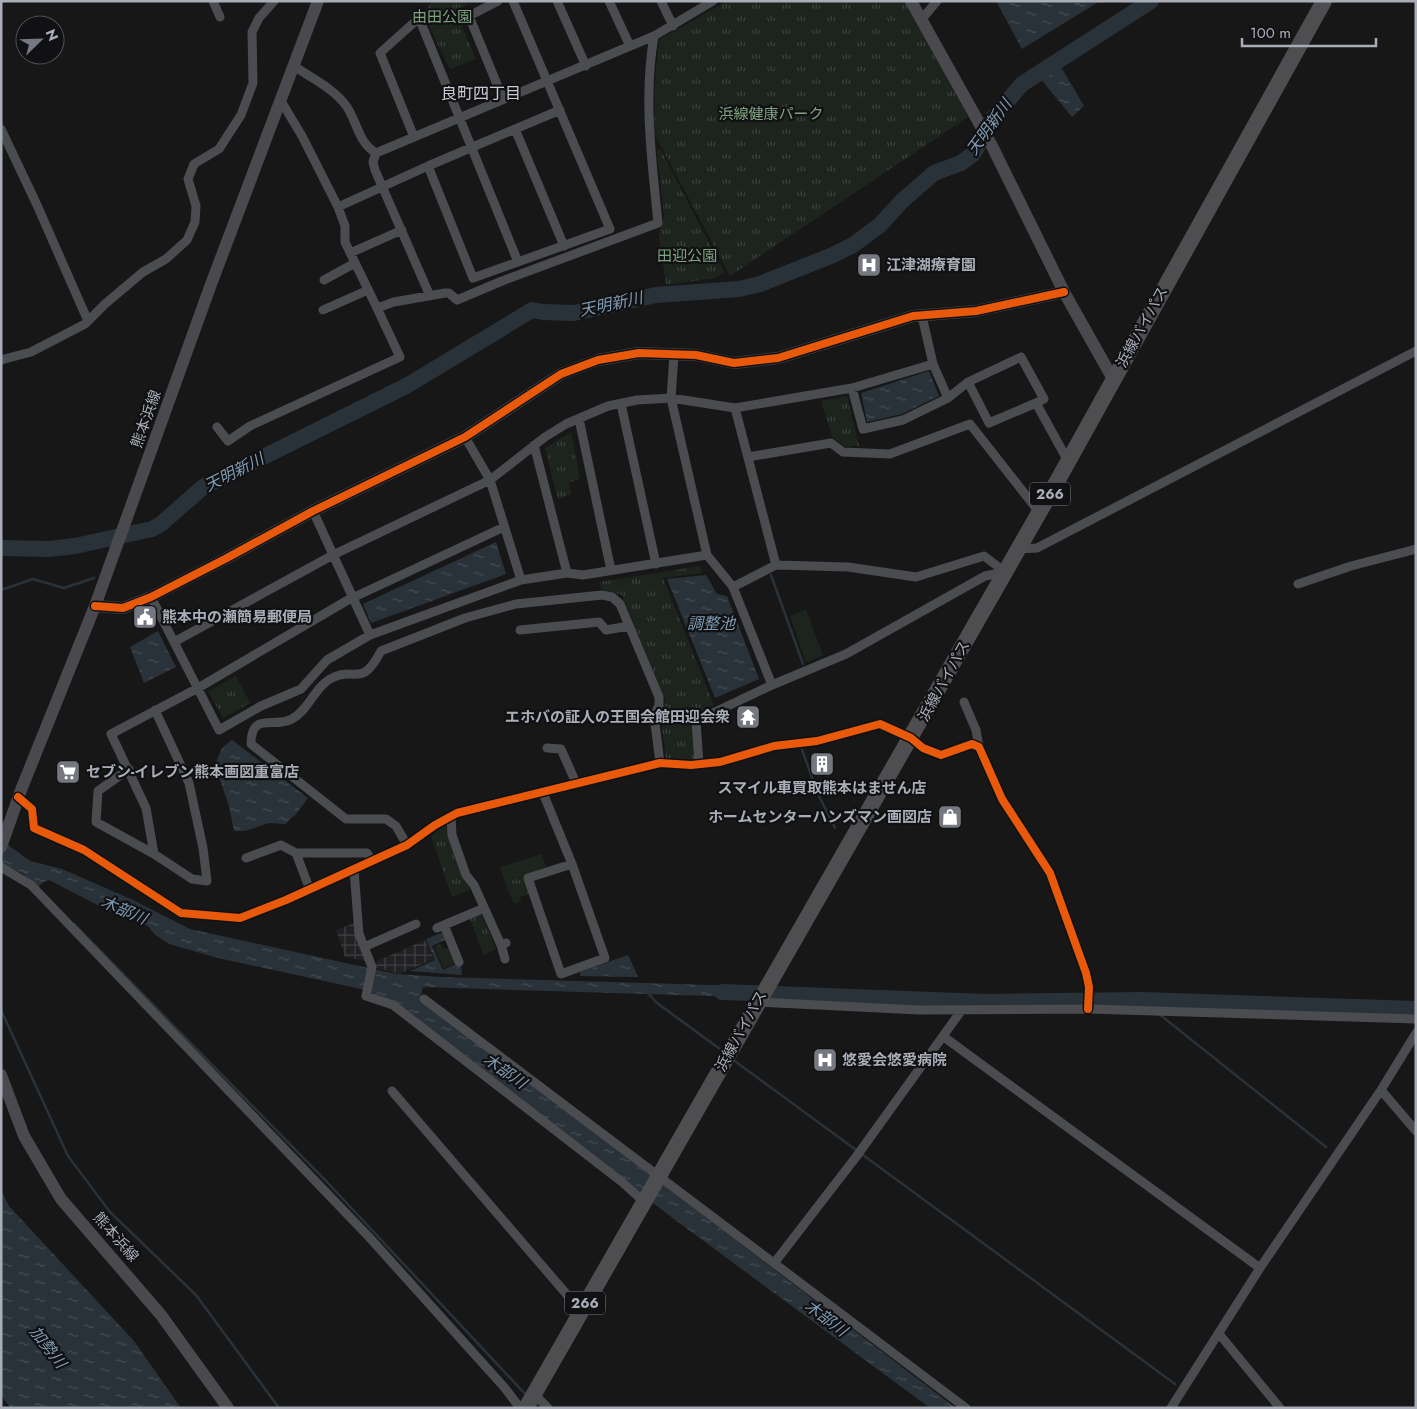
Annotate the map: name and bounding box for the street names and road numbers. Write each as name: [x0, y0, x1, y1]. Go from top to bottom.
street label: 浜線バイパス: [1111, 282, 1173, 372]
street label: 熊本浜線: [125, 387, 167, 451]
road number: 266: [1030, 482, 1070, 506]
street label: 浜線バイパス: [913, 636, 975, 726]
street label: 浜線バイパス: [710, 986, 772, 1076]
street label: 熊本浜線: [88, 1207, 144, 1267]
road number: 266: [565, 1292, 605, 1315]

